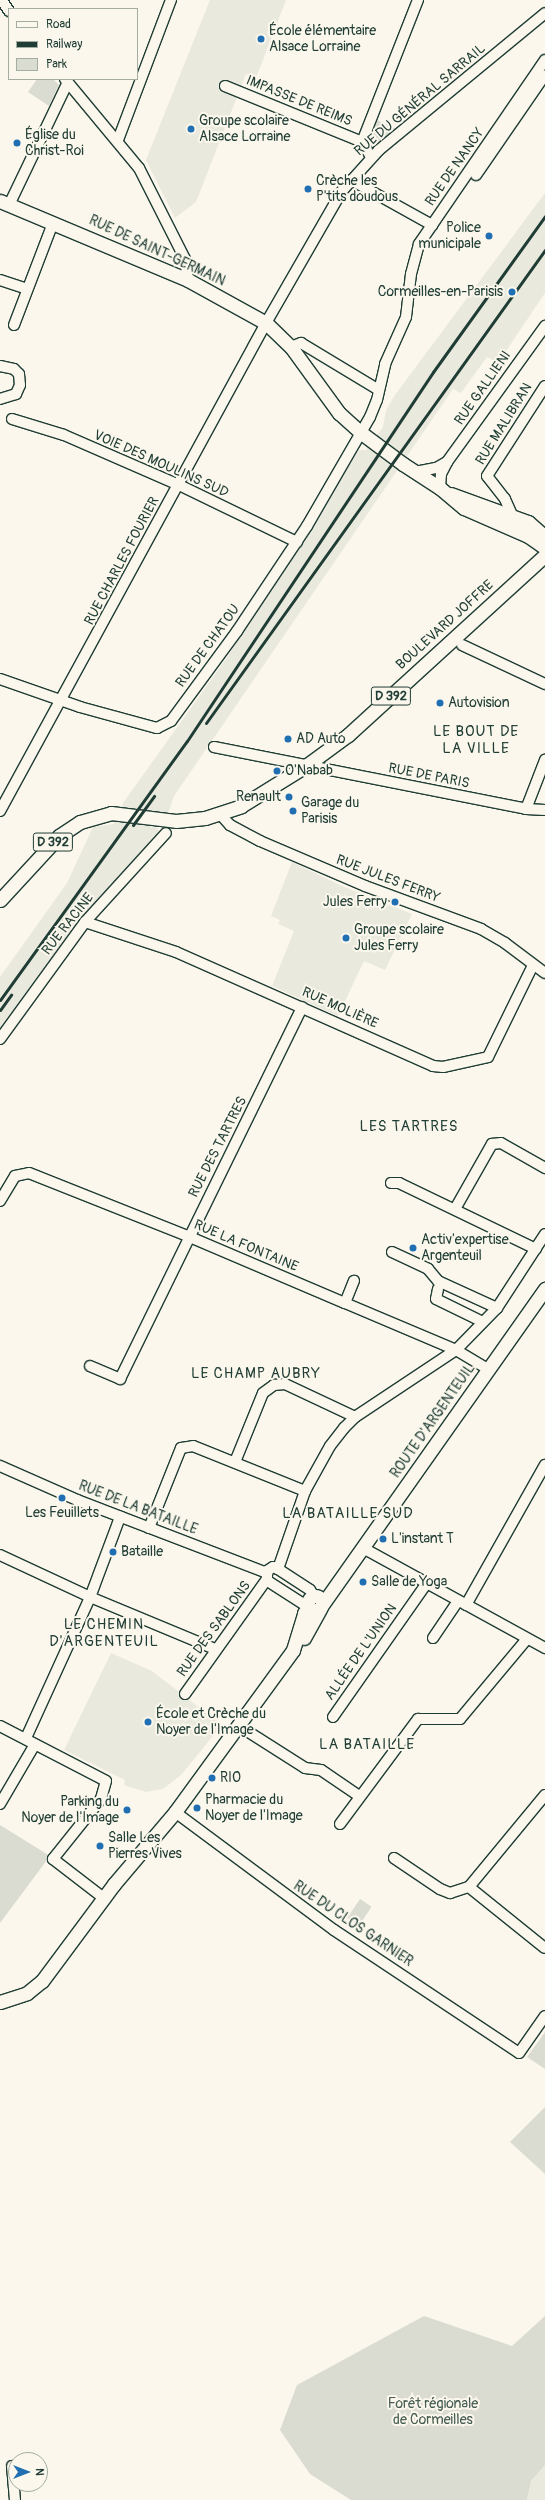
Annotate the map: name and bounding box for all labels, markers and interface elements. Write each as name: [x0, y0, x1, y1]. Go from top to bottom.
legend: [8, 8, 138, 80]
text: Road: [46, 17, 71, 32]
place label: École élémentaire Alsace Lorraine: [269, 23, 376, 56]
marker: École élémentaire Alsace Lorraine: [256, 34, 266, 44]
text: Railway: [46, 37, 82, 52]
street label: RUE DU GÉNÉRAL SARRAIL: [351, 40, 489, 160]
text: Park: [46, 57, 67, 72]
street label: IMPASSE DE REIMS: [244, 72, 354, 130]
place label: Groupe scolaire Alsace Lorraine: [199, 113, 290, 146]
marker: Groupe scolaire Alsace Lorraine: [186, 124, 196, 134]
street label: RUE DE NANCY: [422, 125, 488, 209]
place label: Église du Christ-Roi: [25, 127, 84, 160]
marker: Église du Christ-Roi: [12, 138, 22, 148]
place label: Crèche les P'tits doudous: [316, 173, 398, 206]
marker: Crèche les P'tits doudous: [303, 184, 313, 194]
street label: RUE DE SAINT-GERMAIN: [86, 212, 228, 290]
place label: Police municipale: [418, 220, 481, 252]
marker: Police municipale: [484, 231, 494, 241]
place label: Cormeilles-en-Parisis: [378, 284, 503, 300]
marker: Cormeilles-en-Parisis: [506, 286, 518, 298]
street label: RUE GALLIENI: [451, 348, 515, 428]
street label: RUE MALIBRAN: [472, 380, 536, 468]
street label: VOIE DES MOULINS SUD: [91, 427, 231, 501]
street label: RUE CHARLES FOURIER: [81, 494, 163, 628]
street label: BOULEVARD JOFFRE: [393, 577, 497, 673]
street label: RUE DE CHATOU: [172, 601, 244, 691]
road number: D 392: [370, 685, 412, 707]
place label: Autovision: [448, 695, 510, 711]
marker: Autovision: [435, 698, 445, 708]
district label: LE BOUT DE LA VILLE: [433, 722, 519, 757]
place label: AD Auto: [296, 731, 346, 747]
marker: AD Auto: [283, 734, 293, 744]
street label: RUE DE PARIS: [387, 760, 471, 792]
place label: O'Nabab: [285, 763, 333, 779]
marker: O'Nabab: [272, 766, 282, 776]
place label: Renault: [236, 789, 281, 805]
marker: Renault: [284, 792, 294, 802]
place label: Garage du Parisis: [301, 795, 359, 828]
marker: Garage du Parisis: [288, 806, 298, 816]
road number: D 392: [32, 831, 74, 853]
street label: RUE JULES FERRY: [334, 851, 442, 907]
street label: RUE RACINE: [39, 890, 97, 958]
place label: Jules Ferry: [323, 894, 387, 910]
marker: Jules Ferry: [390, 897, 400, 907]
place label: Groupe scolaire Jules Ferry: [354, 922, 444, 954]
marker: Groupe scolaire Jules Ferry: [341, 933, 351, 943]
street label: RUE MOLIÈRE: [299, 984, 381, 1032]
street label: RUE DES TARTRES: [185, 1094, 251, 1200]
district label: LES TARTRES: [359, 1118, 459, 1136]
street label: RUE LA FONTAINE: [191, 1216, 301, 1276]
place label: Activ'expertise Argenteuil: [421, 1232, 509, 1264]
marker: Activ'expertise Argenteuil: [408, 1243, 418, 1253]
street label: ROUTE D'ARGENTEUIL: [387, 1361, 479, 1481]
district label: LE CHAMP AUBRY: [191, 1365, 321, 1383]
street label: RUE DE LA BATAILLE: [76, 1478, 200, 1538]
marker: Les Feuillets: [57, 1493, 67, 1503]
place label: Les Feuillets: [25, 1505, 99, 1521]
district label: LA BATAILLE SUD: [282, 1505, 414, 1523]
place label: L'instant T: [391, 1531, 454, 1547]
marker: L'instant T: [378, 1534, 388, 1544]
place label: Bataille: [121, 1544, 163, 1560]
marker: Bataille: [108, 1547, 118, 1557]
place label: Salle de Yoga: [371, 1574, 447, 1590]
marker: Salle de Yoga: [358, 1577, 368, 1587]
street label: RUE DES SABLONS: [174, 1578, 254, 1680]
street label: ALLÉE DE L'UNION: [321, 1601, 401, 1703]
district label: LE CHEMIN D'ARGENTEUIL: [49, 1615, 159, 1650]
place label: École et Crèche du Noyer de l'Image: [156, 1706, 266, 1738]
marker: École et Crèche du Noyer de l'Image: [143, 1717, 153, 1727]
district label: LA BATAILLE: [319, 1736, 415, 1754]
place label: RIO: [220, 1770, 241, 1786]
marker: RIO: [207, 1773, 217, 1783]
place label: Pharmacie du Noyer de l'Image: [205, 1792, 303, 1824]
place label: Parking du Noyer de l'Image: [21, 1794, 119, 1826]
marker: Pharmacie du Noyer de l'Image: [192, 1803, 202, 1813]
marker: Parking du Noyer de l'Image: [122, 1805, 132, 1815]
place label: Salle Les Pierres Vives: [108, 1830, 182, 1862]
marker: Salle Les Pierres Vives: [95, 1841, 105, 1851]
street label: RUE DU CLOS GARNIER: [290, 1878, 416, 1970]
park label: Forêt régionale de Cormeilles: [388, 2396, 478, 2428]
north arrow: [8, 2452, 48, 2492]
text: N: [33, 2468, 46, 2476]

